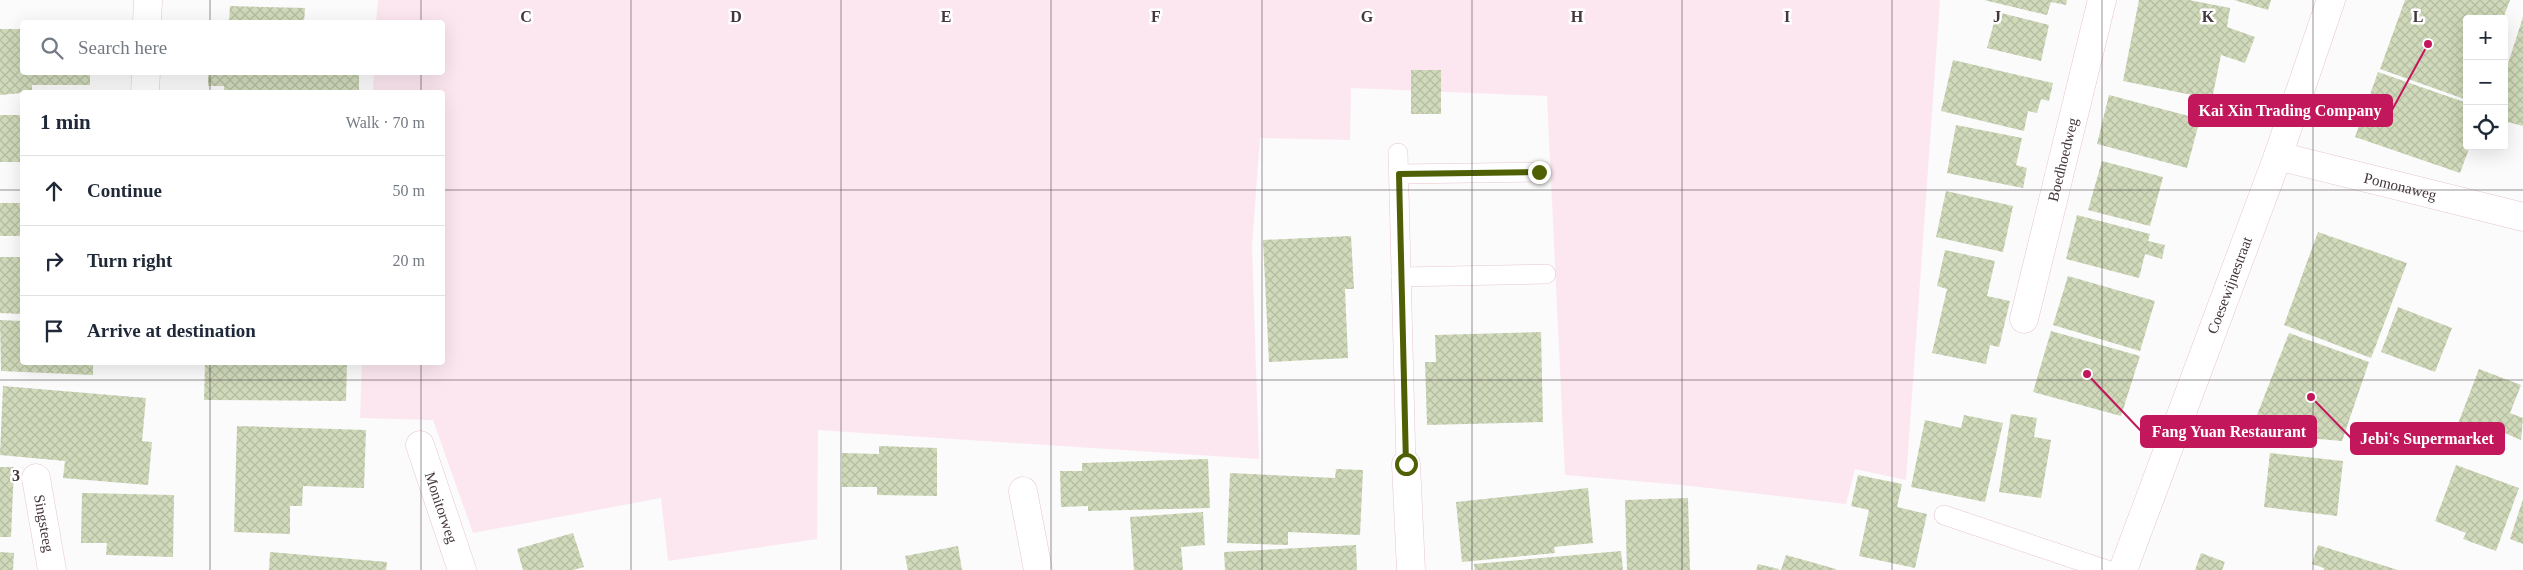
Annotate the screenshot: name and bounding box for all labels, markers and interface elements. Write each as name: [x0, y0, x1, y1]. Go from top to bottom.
text: C: [520, 8, 532, 25]
text: D: [730, 8, 742, 25]
text: E: [941, 8, 951, 25]
text: F: [1151, 8, 1161, 25]
text: G: [1361, 8, 1374, 25]
text: H: [1571, 8, 1584, 25]
text: I: [1784, 8, 1790, 25]
text: J: [1993, 8, 2001, 25]
text: K: [2202, 8, 2215, 25]
text: L: [2413, 8, 2423, 25]
map controls: [2463, 15, 2508, 150]
button: +: [2463, 15, 2508, 60]
search box: [20, 20, 445, 75]
icon: search: [38, 34, 66, 62]
text: Search here: [78, 37, 167, 58]
button: −: [2463, 60, 2508, 105]
callout: Kai Xin Trading Company: [2189, 95, 2392, 126]
text: Kai Xin Trading Company: [2198, 102, 2382, 120]
button: locate: [2463, 105, 2508, 150]
text: 1 min: [40, 110, 91, 134]
text: Walk · 70 m: [346, 114, 425, 131]
street label: Boedhoedweg: [2045, 116, 2081, 203]
route end: [1528, 161, 1551, 184]
street label: Pomonaweg: [2362, 170, 2439, 203]
icon: ahead: [40, 177, 68, 205]
text: Continue: [87, 180, 162, 201]
text: 50 m: [393, 182, 425, 199]
street label: Coesewijnestraat: [2204, 234, 2255, 336]
icon: right: [40, 247, 68, 275]
text: Turn right: [87, 250, 172, 271]
text: 20 m: [393, 252, 425, 269]
icon: arrive: [40, 317, 68, 345]
text: Arrive at destination: [87, 320, 256, 341]
callout: Fang Yuan Restaurant: [2141, 416, 2316, 447]
text: Fang Yuan Restaurant: [2152, 423, 2307, 441]
callout: Jebi's Supermarket: [2351, 423, 2504, 454]
text: Jebi's Supermarket: [2360, 430, 2495, 448]
route start: [1395, 453, 1418, 476]
text: 3: [12, 467, 20, 484]
street label: Monitorweg: [422, 470, 461, 546]
street label: Singsteeg: [31, 493, 57, 554]

